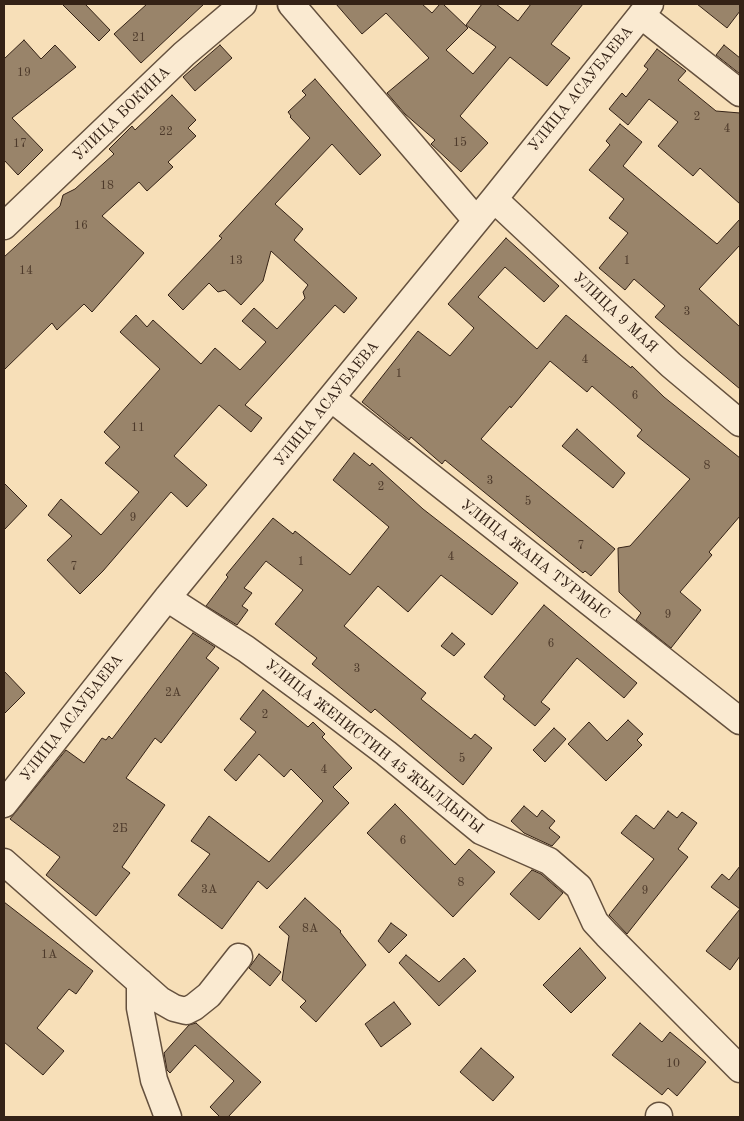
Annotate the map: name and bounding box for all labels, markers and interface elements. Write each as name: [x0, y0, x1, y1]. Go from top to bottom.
street label: УЛИЦА АСАУБАЕВА: [525, 23, 637, 155]
house number: 21: [132, 31, 146, 45]
street label: УЛИЦА БОКИНА: [70, 63, 174, 165]
house number: 19: [17, 66, 31, 80]
house number: 2: [694, 110, 700, 124]
house number: 4: [724, 122, 730, 136]
house number: 22: [159, 125, 173, 139]
house number: 15: [453, 136, 467, 150]
house number: 17: [13, 137, 27, 151]
house number: 18: [100, 179, 114, 193]
house number: 16: [74, 219, 88, 233]
house number: 13: [229, 254, 243, 268]
house number: 1: [624, 254, 630, 268]
house number: 14: [19, 264, 33, 278]
street label: УЛИЦА 9 МАЯ: [569, 269, 661, 357]
house number: 3: [684, 305, 690, 319]
street label: УЛИЦА АСАУБАЕВА: [271, 338, 383, 470]
house number: 4: [582, 353, 588, 367]
house number: 1: [396, 367, 402, 381]
house number: 6: [632, 389, 638, 403]
house number: 11: [131, 421, 145, 435]
house number: 8: [704, 459, 710, 473]
house number: 3: [487, 474, 493, 488]
house number: 2: [378, 480, 384, 494]
house number: 5: [525, 495, 531, 509]
street label: УЛИЦА ЖАНА ТУРМЫС: [457, 496, 613, 624]
house number: 9: [130, 511, 136, 525]
house number: 7: [578, 539, 584, 553]
house number: 4: [448, 550, 454, 564]
house number: 1: [298, 555, 304, 569]
house number: 7: [71, 560, 77, 574]
house number: 9: [665, 608, 671, 622]
house number: 6: [548, 637, 554, 651]
street label: УЛИЦА АСАУБАЕВА: [17, 651, 127, 785]
street label: УЛИЦА ЖЕНИСТИН 45 ЖЫЛДЫГЫ: [261, 656, 487, 838]
house number: 3: [354, 662, 360, 676]
house number: 2А: [165, 686, 181, 700]
house number: 2: [262, 708, 268, 722]
house number: 5: [459, 752, 465, 766]
house number: 4: [321, 763, 327, 777]
house number: 2Б: [112, 822, 128, 836]
house number: 6: [400, 834, 406, 848]
house number: 8: [458, 876, 464, 890]
house number: 3А: [201, 883, 217, 897]
house number: 9: [642, 884, 648, 898]
house number: 8А: [302, 922, 318, 936]
house number: 1А: [41, 948, 57, 962]
house number: 10: [666, 1057, 680, 1071]

